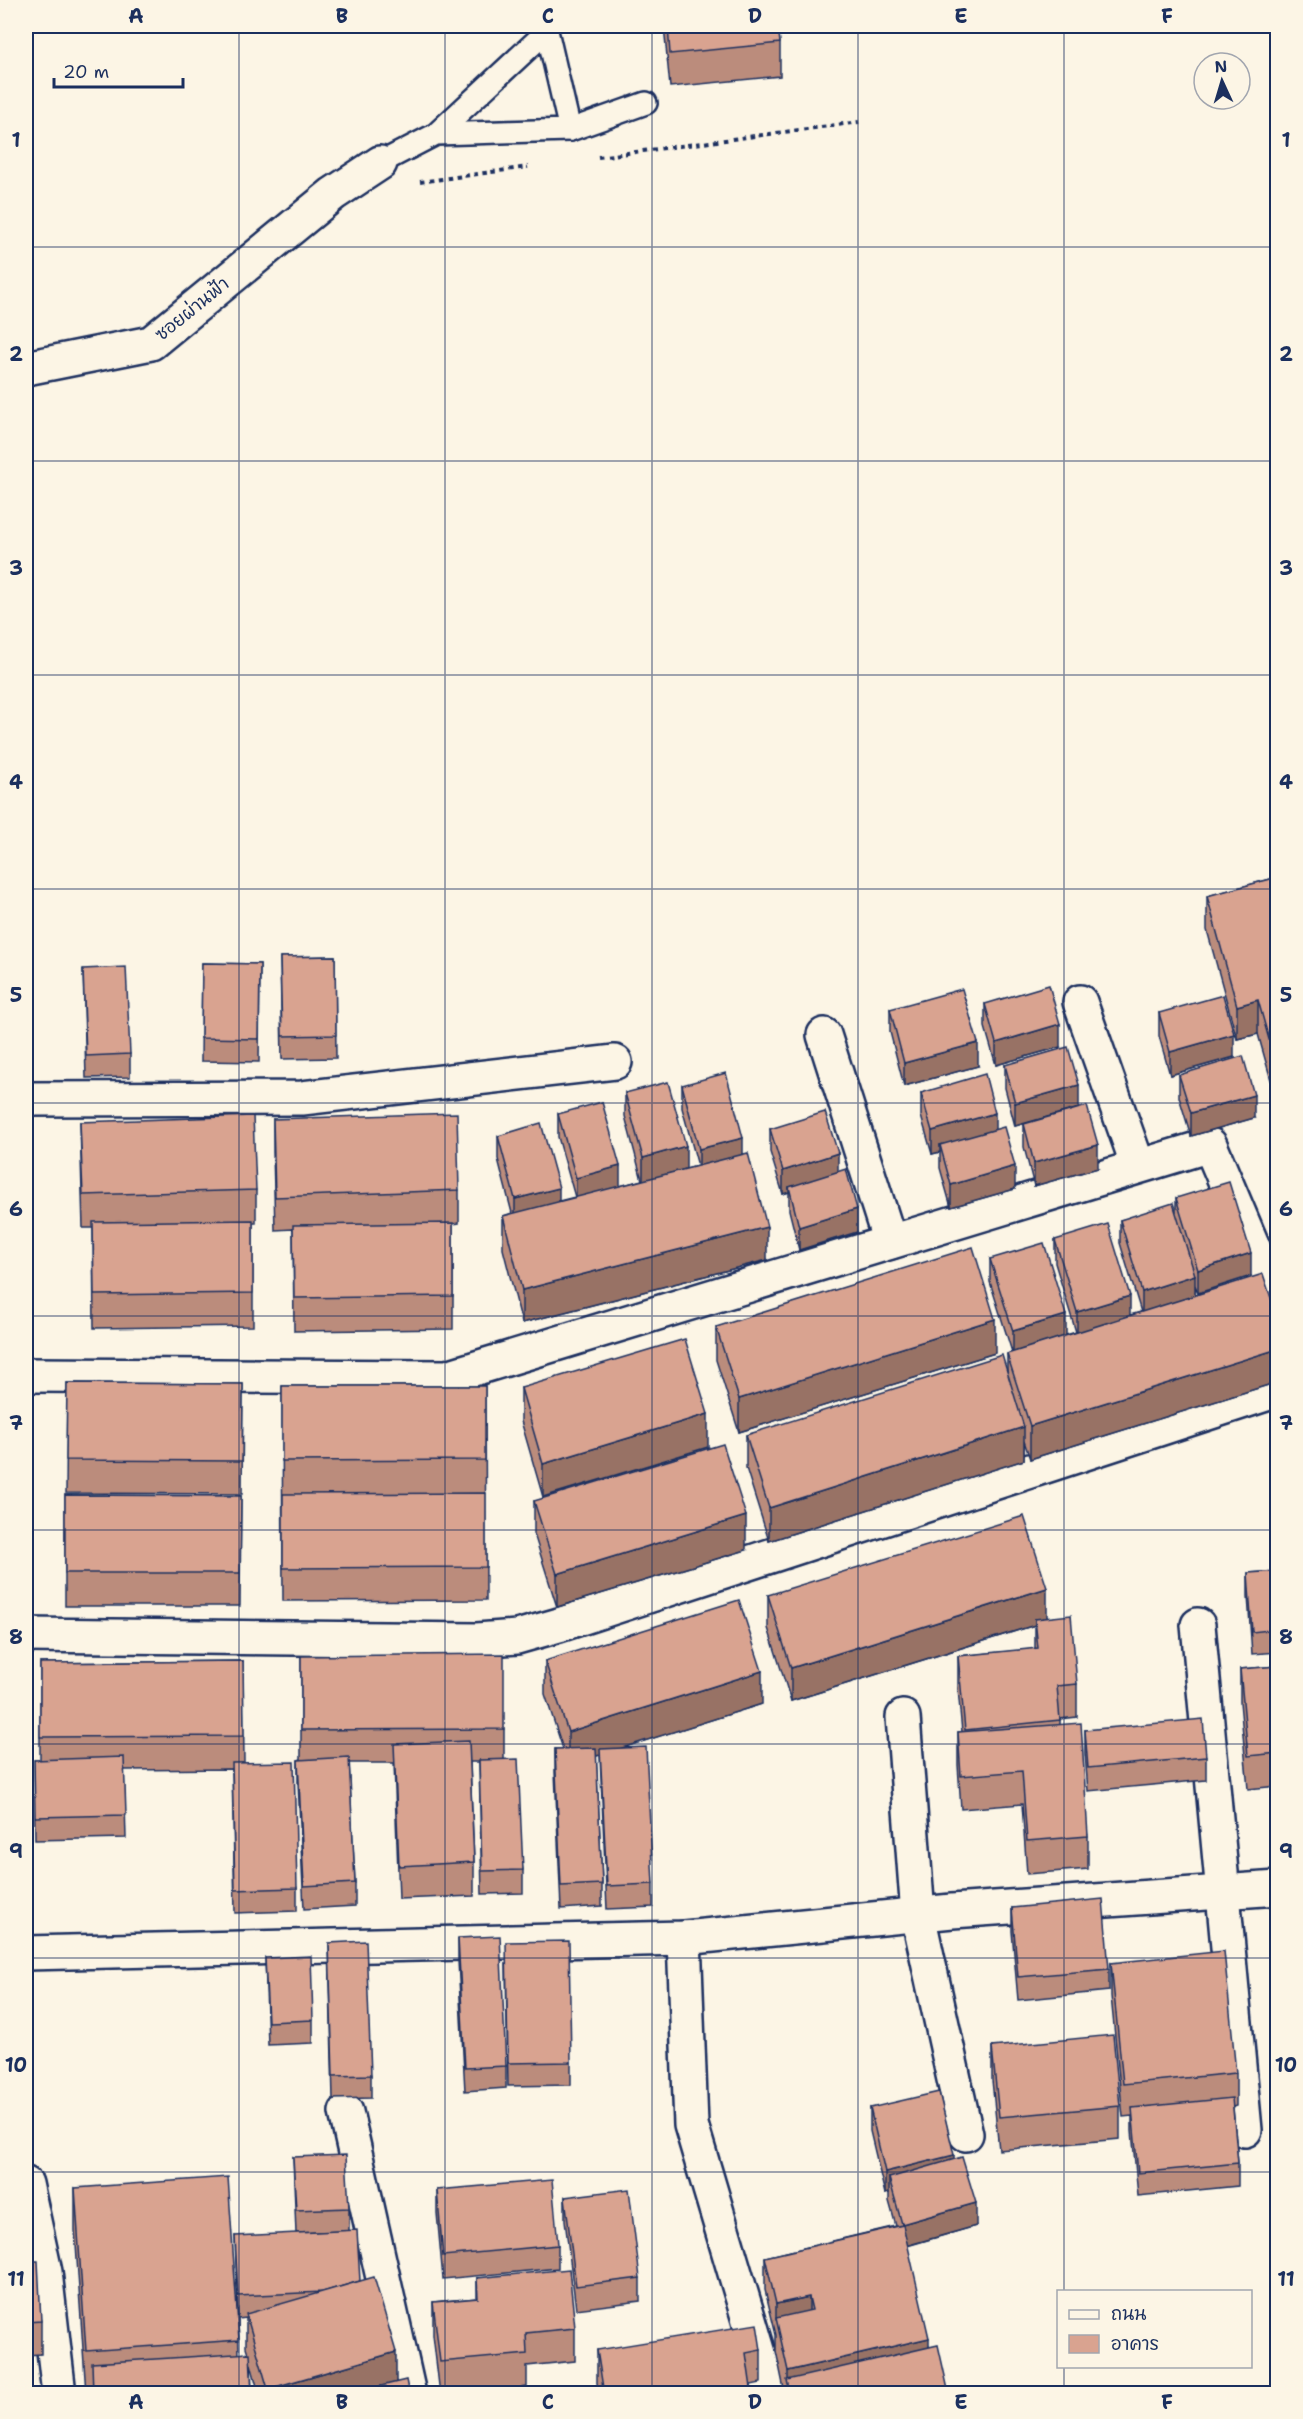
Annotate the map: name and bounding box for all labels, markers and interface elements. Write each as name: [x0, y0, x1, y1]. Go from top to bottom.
text: A: [128, 3, 144, 29]
text: B: [336, 3, 348, 29]
text: C: [542, 3, 554, 29]
text: D: [748, 3, 762, 29]
text: E: [954, 3, 968, 29]
text: F: [1161, 3, 1173, 29]
scale bar: [54, 51, 183, 89]
north arrow: [1192, 51, 1252, 111]
text: N: [1214, 56, 1228, 77]
text: 20 m: [63, 60, 109, 84]
text: 1: [11, 127, 21, 153]
text: 1: [1281, 127, 1291, 153]
street label: ซอยผ่านฟ้า: [149, 271, 234, 346]
text: 2: [9, 341, 23, 367]
text: 2: [1279, 341, 1293, 367]
text: 3: [9, 555, 23, 581]
text: 3: [1279, 555, 1293, 581]
text: 4: [9, 769, 23, 795]
text: 4: [1279, 769, 1293, 795]
text: 5: [10, 982, 22, 1008]
text: 5: [1280, 982, 1292, 1008]
text: 6: [9, 1196, 23, 1222]
text: 6: [1279, 1196, 1293, 1222]
text: 7: [9, 1410, 23, 1436]
text: 7: [1279, 1410, 1293, 1436]
text: 8: [9, 1624, 23, 1650]
text: 8: [1279, 1624, 1293, 1650]
text: 9: [9, 1838, 23, 1864]
text: 9: [1279, 1838, 1293, 1864]
text: 10: [5, 2052, 27, 2078]
text: 10: [1275, 2052, 1297, 2078]
text: 11: [7, 2266, 25, 2292]
text: 11: [1277, 2266, 1295, 2292]
legend: [1057, 2290, 1252, 2368]
text: ถนน: [1111, 2302, 1146, 2326]
text: อาคาร: [1111, 2332, 1159, 2356]
text: A: [128, 2389, 144, 2415]
text: B: [336, 2389, 348, 2415]
text: C: [542, 2389, 554, 2415]
text: D: [748, 2389, 762, 2415]
text: E: [954, 2389, 968, 2415]
text: F: [1161, 2389, 1173, 2415]

